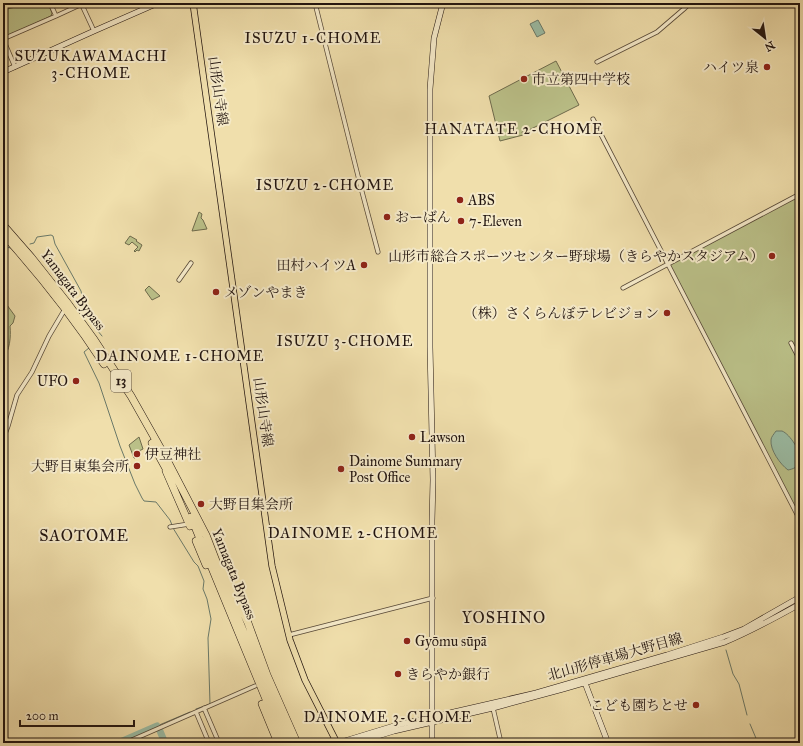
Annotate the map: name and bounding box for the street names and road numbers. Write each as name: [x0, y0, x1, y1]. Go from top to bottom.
street label: 山形山寺線: [205, 55, 231, 127]
street label: Yamagata Bypass: [37, 246, 109, 334]
road number: 13: [111, 370, 131, 392]
street label: 山形山寺線: [250, 376, 276, 448]
street label: Yamagata Bypass: [208, 526, 260, 622]
street label: 北山形停車場大野目線: [545, 630, 685, 684]

